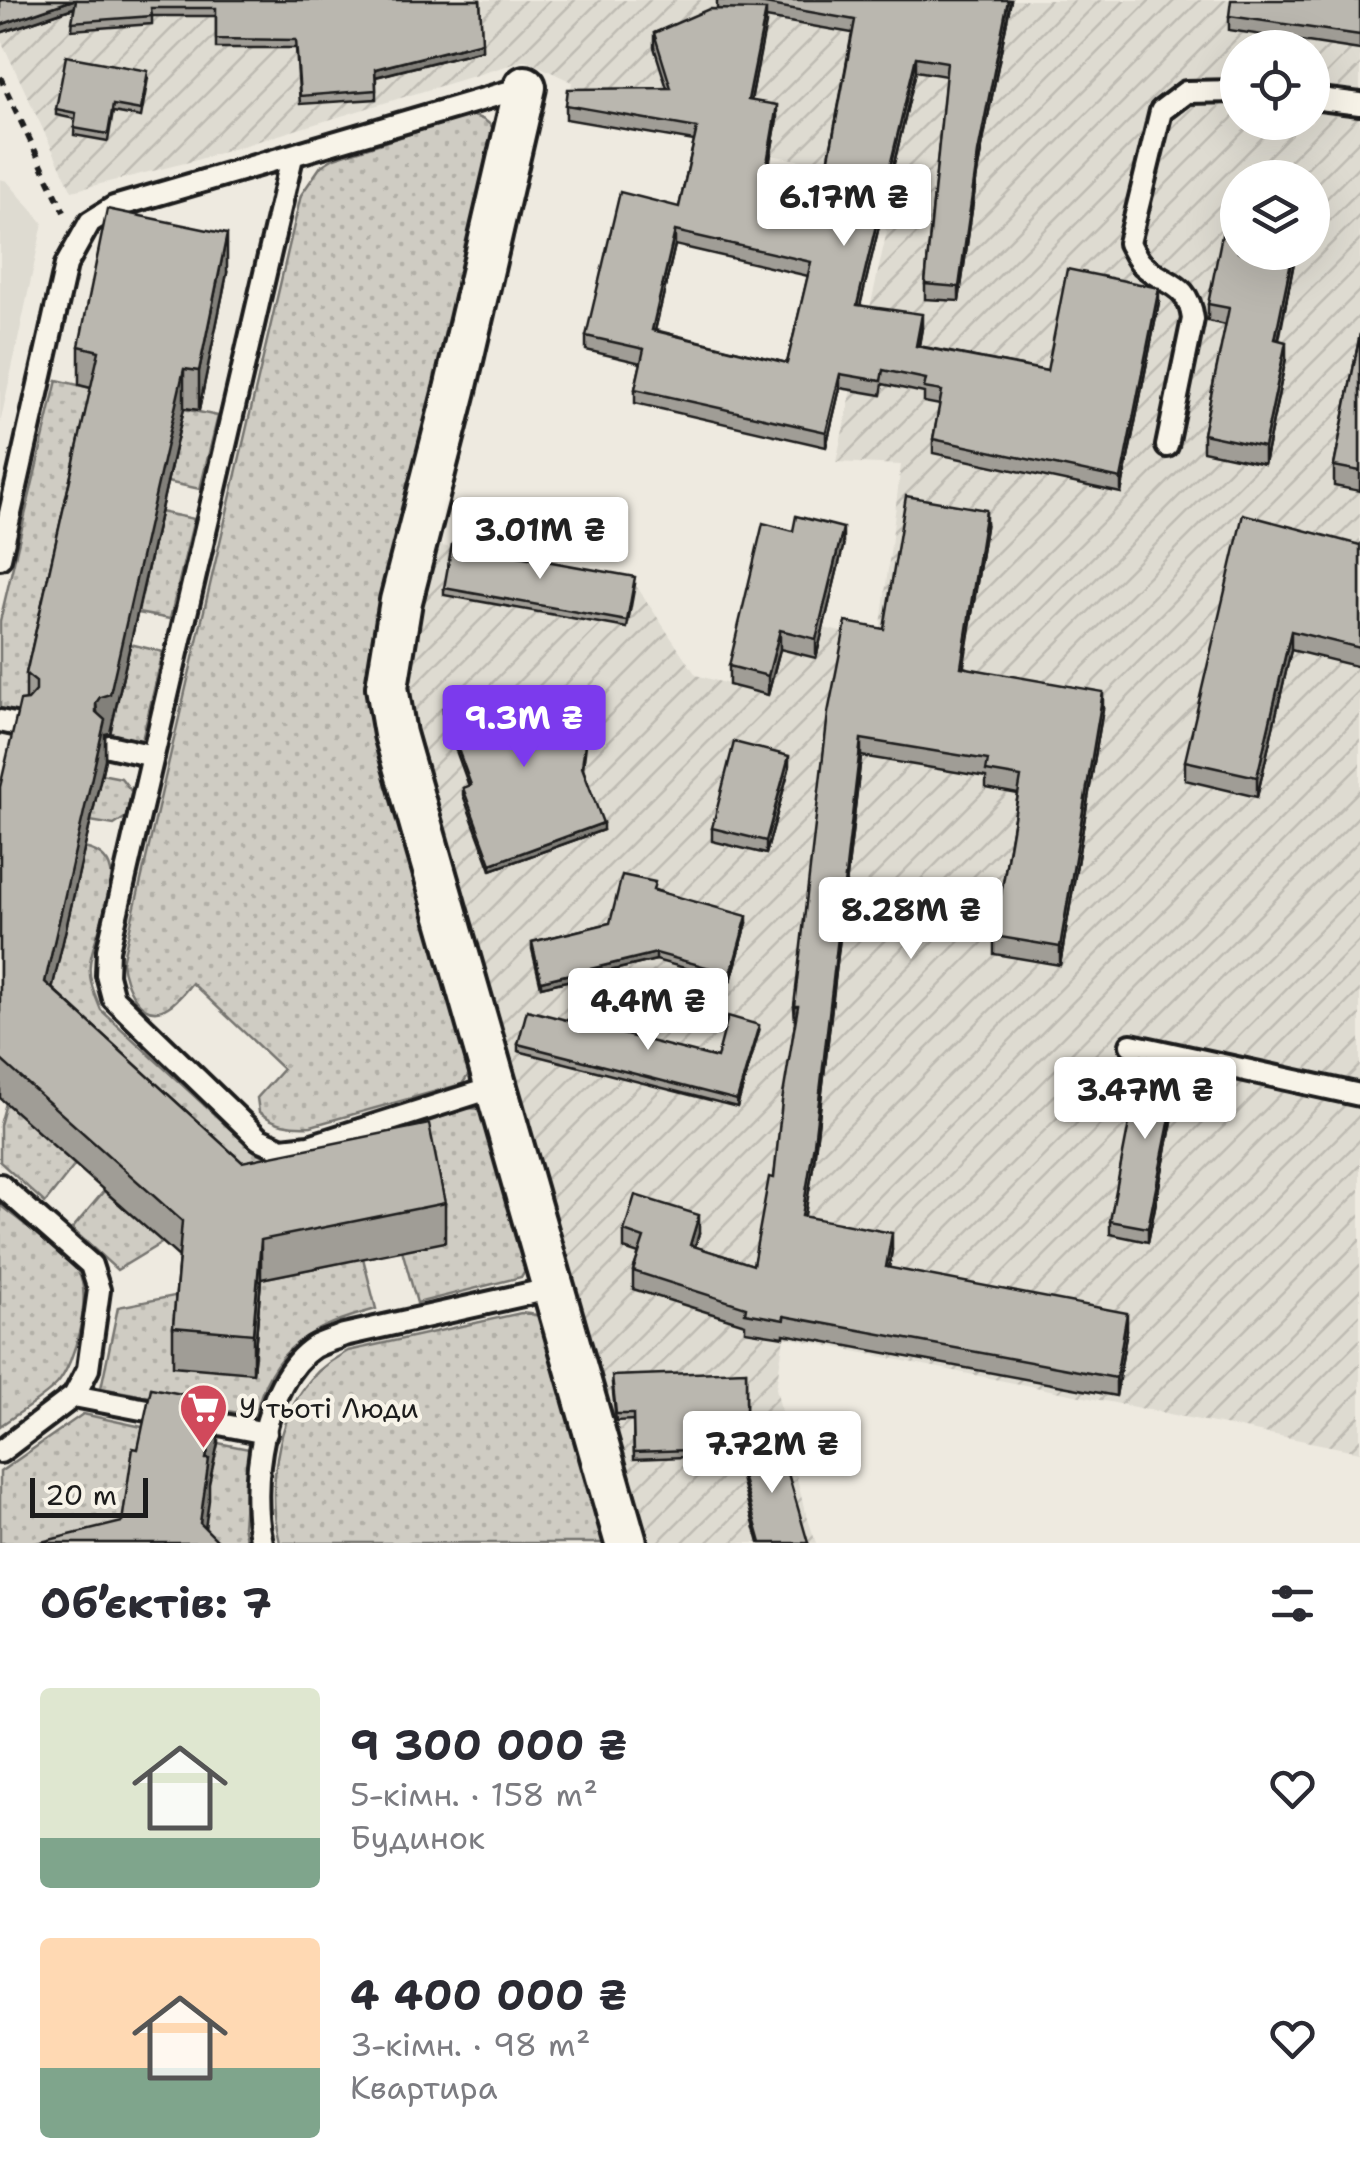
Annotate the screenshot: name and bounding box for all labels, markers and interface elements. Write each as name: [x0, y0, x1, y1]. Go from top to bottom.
map controls: [1220, 30, 1330, 270]
button: locate: [1220, 30, 1330, 140]
button: layers: [1220, 160, 1330, 270]
pin: 6.17M ₴: [752, 164, 936, 249]
text: 6.17M ₴: [779, 175, 909, 218]
pin: 3.01M ₴: [448, 497, 632, 582]
text: 3.01M ₴: [474, 508, 606, 551]
pin: 9.3M ₴: [443, 685, 605, 770]
text: 9.3M ₴: [465, 696, 583, 739]
pin: 8.28M ₴: [819, 877, 1003, 962]
text: 8.28M ₴: [841, 888, 981, 931]
pin: 4.4M ₴: [567, 968, 729, 1053]
text: 4.4M ₴: [590, 979, 706, 1022]
pin: 3.47M ₴: [1053, 1057, 1237, 1142]
text: 3.47M ₴: [1076, 1068, 1214, 1111]
supermarket icon: У тьоті Люди: [178, 1382, 230, 1450]
place label: У тьоті Люди: [239, 1389, 419, 1427]
pin: 7.72M ₴: [680, 1411, 864, 1496]
text: 7.72M ₴: [705, 1422, 839, 1465]
scale bar: [30, 1473, 148, 1518]
text: 20 m: [45, 1476, 117, 1514]
text: Об’єктів: 7: [40, 1575, 272, 1631]
icon: filters: [1265, 1576, 1320, 1631]
text: 9 300 000 ₴: [350, 1717, 627, 1773]
icon: home: [120, 1728, 240, 1848]
icon: heart: [1265, 1761, 1320, 1816]
text: 5-кімн. · 158 m²: [350, 1773, 598, 1816]
text: Будинок: [350, 1816, 485, 1859]
text: 4 400 000 ₴: [350, 1967, 627, 2023]
icon: home: [120, 1978, 240, 2098]
icon: heart: [1265, 2011, 1320, 2066]
text: 3-кімн. · 98 m²: [350, 2023, 590, 2066]
text: Квартира: [350, 2066, 498, 2109]

